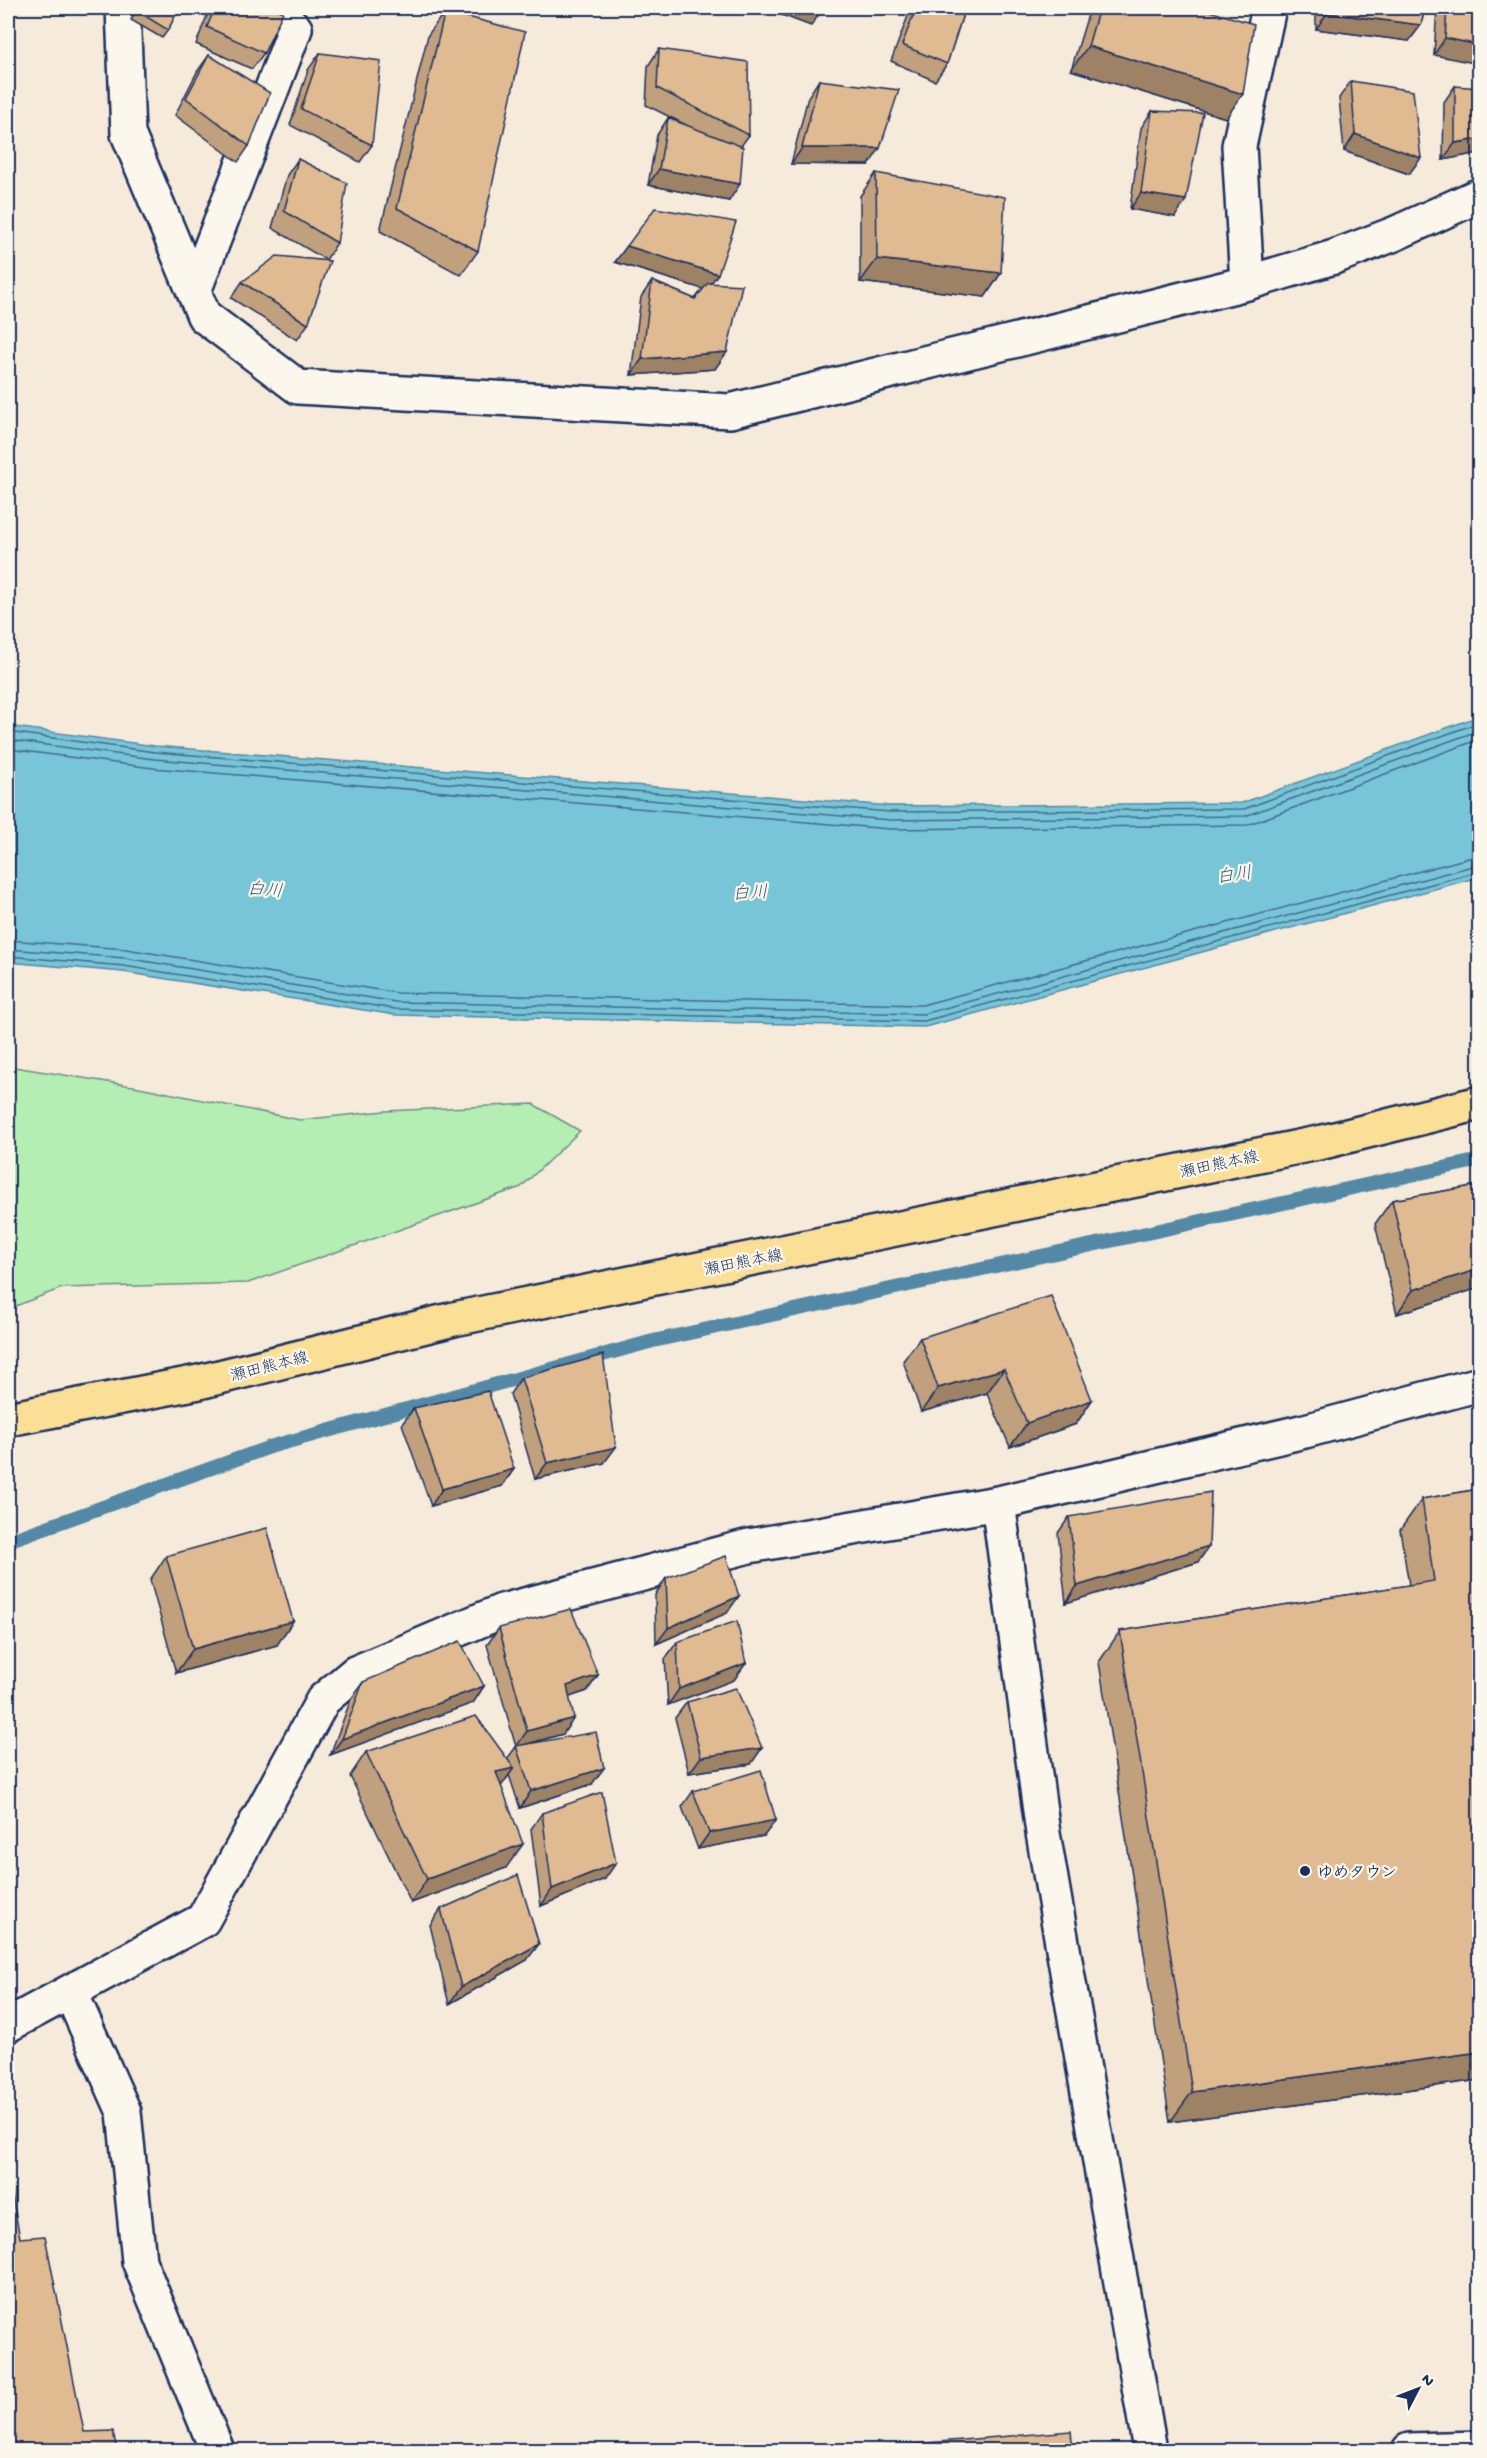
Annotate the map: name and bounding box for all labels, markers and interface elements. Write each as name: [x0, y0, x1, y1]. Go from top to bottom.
water label: 白川: [1215, 863, 1254, 889]
water label: 白川: [246, 878, 284, 904]
water label: 白川: [732, 882, 769, 906]
street label: 瀬田熊本線: [1178, 1147, 1261, 1184]
street label: 瀬田熊本線: [702, 1246, 785, 1281]
street label: 瀬田熊本線: [228, 1348, 311, 1387]
marker: ゆめタウン: [1298, 1864, 1312, 1878]
place label: ゆめタウン: [1317, 1864, 1397, 1884]
north arrow: [1388, 2359, 1448, 2419]
text: N: [1416, 2371, 1437, 2392]

